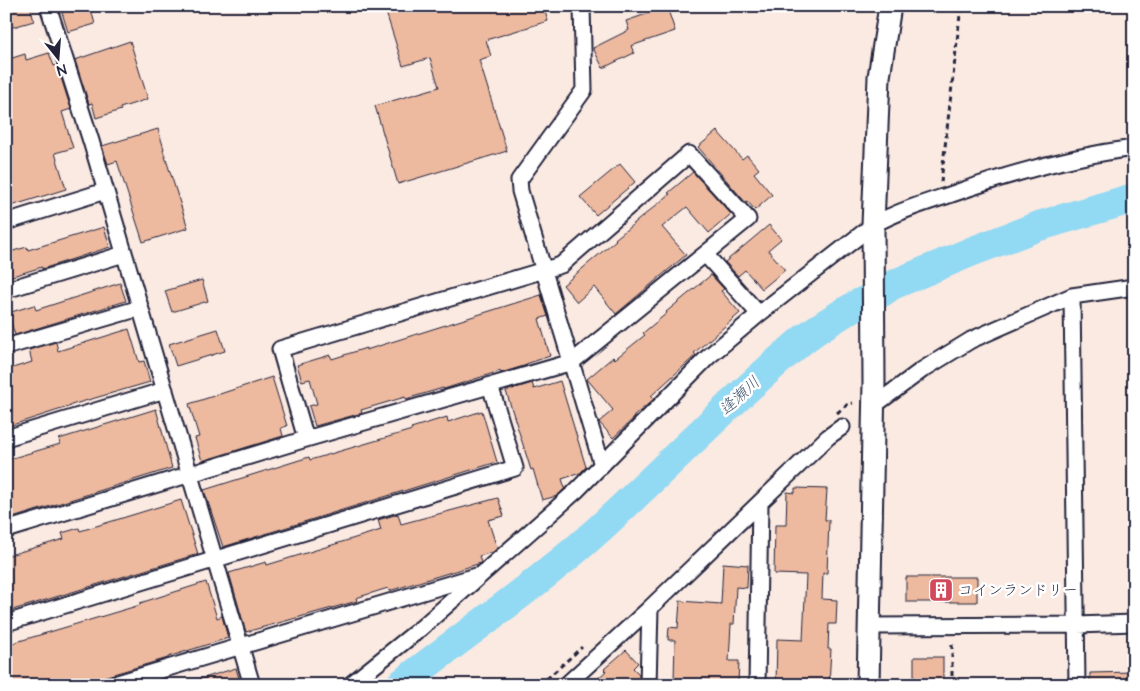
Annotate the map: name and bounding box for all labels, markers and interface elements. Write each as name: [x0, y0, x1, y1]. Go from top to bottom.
north arrow: [32, 32, 82, 82]
text: N: [54, 59, 69, 80]
water label: 逢瀬川: [715, 371, 765, 420]
building icon: コインランドリー: [928, 577, 954, 603]
place label: コインランドリー: [958, 580, 1078, 601]

